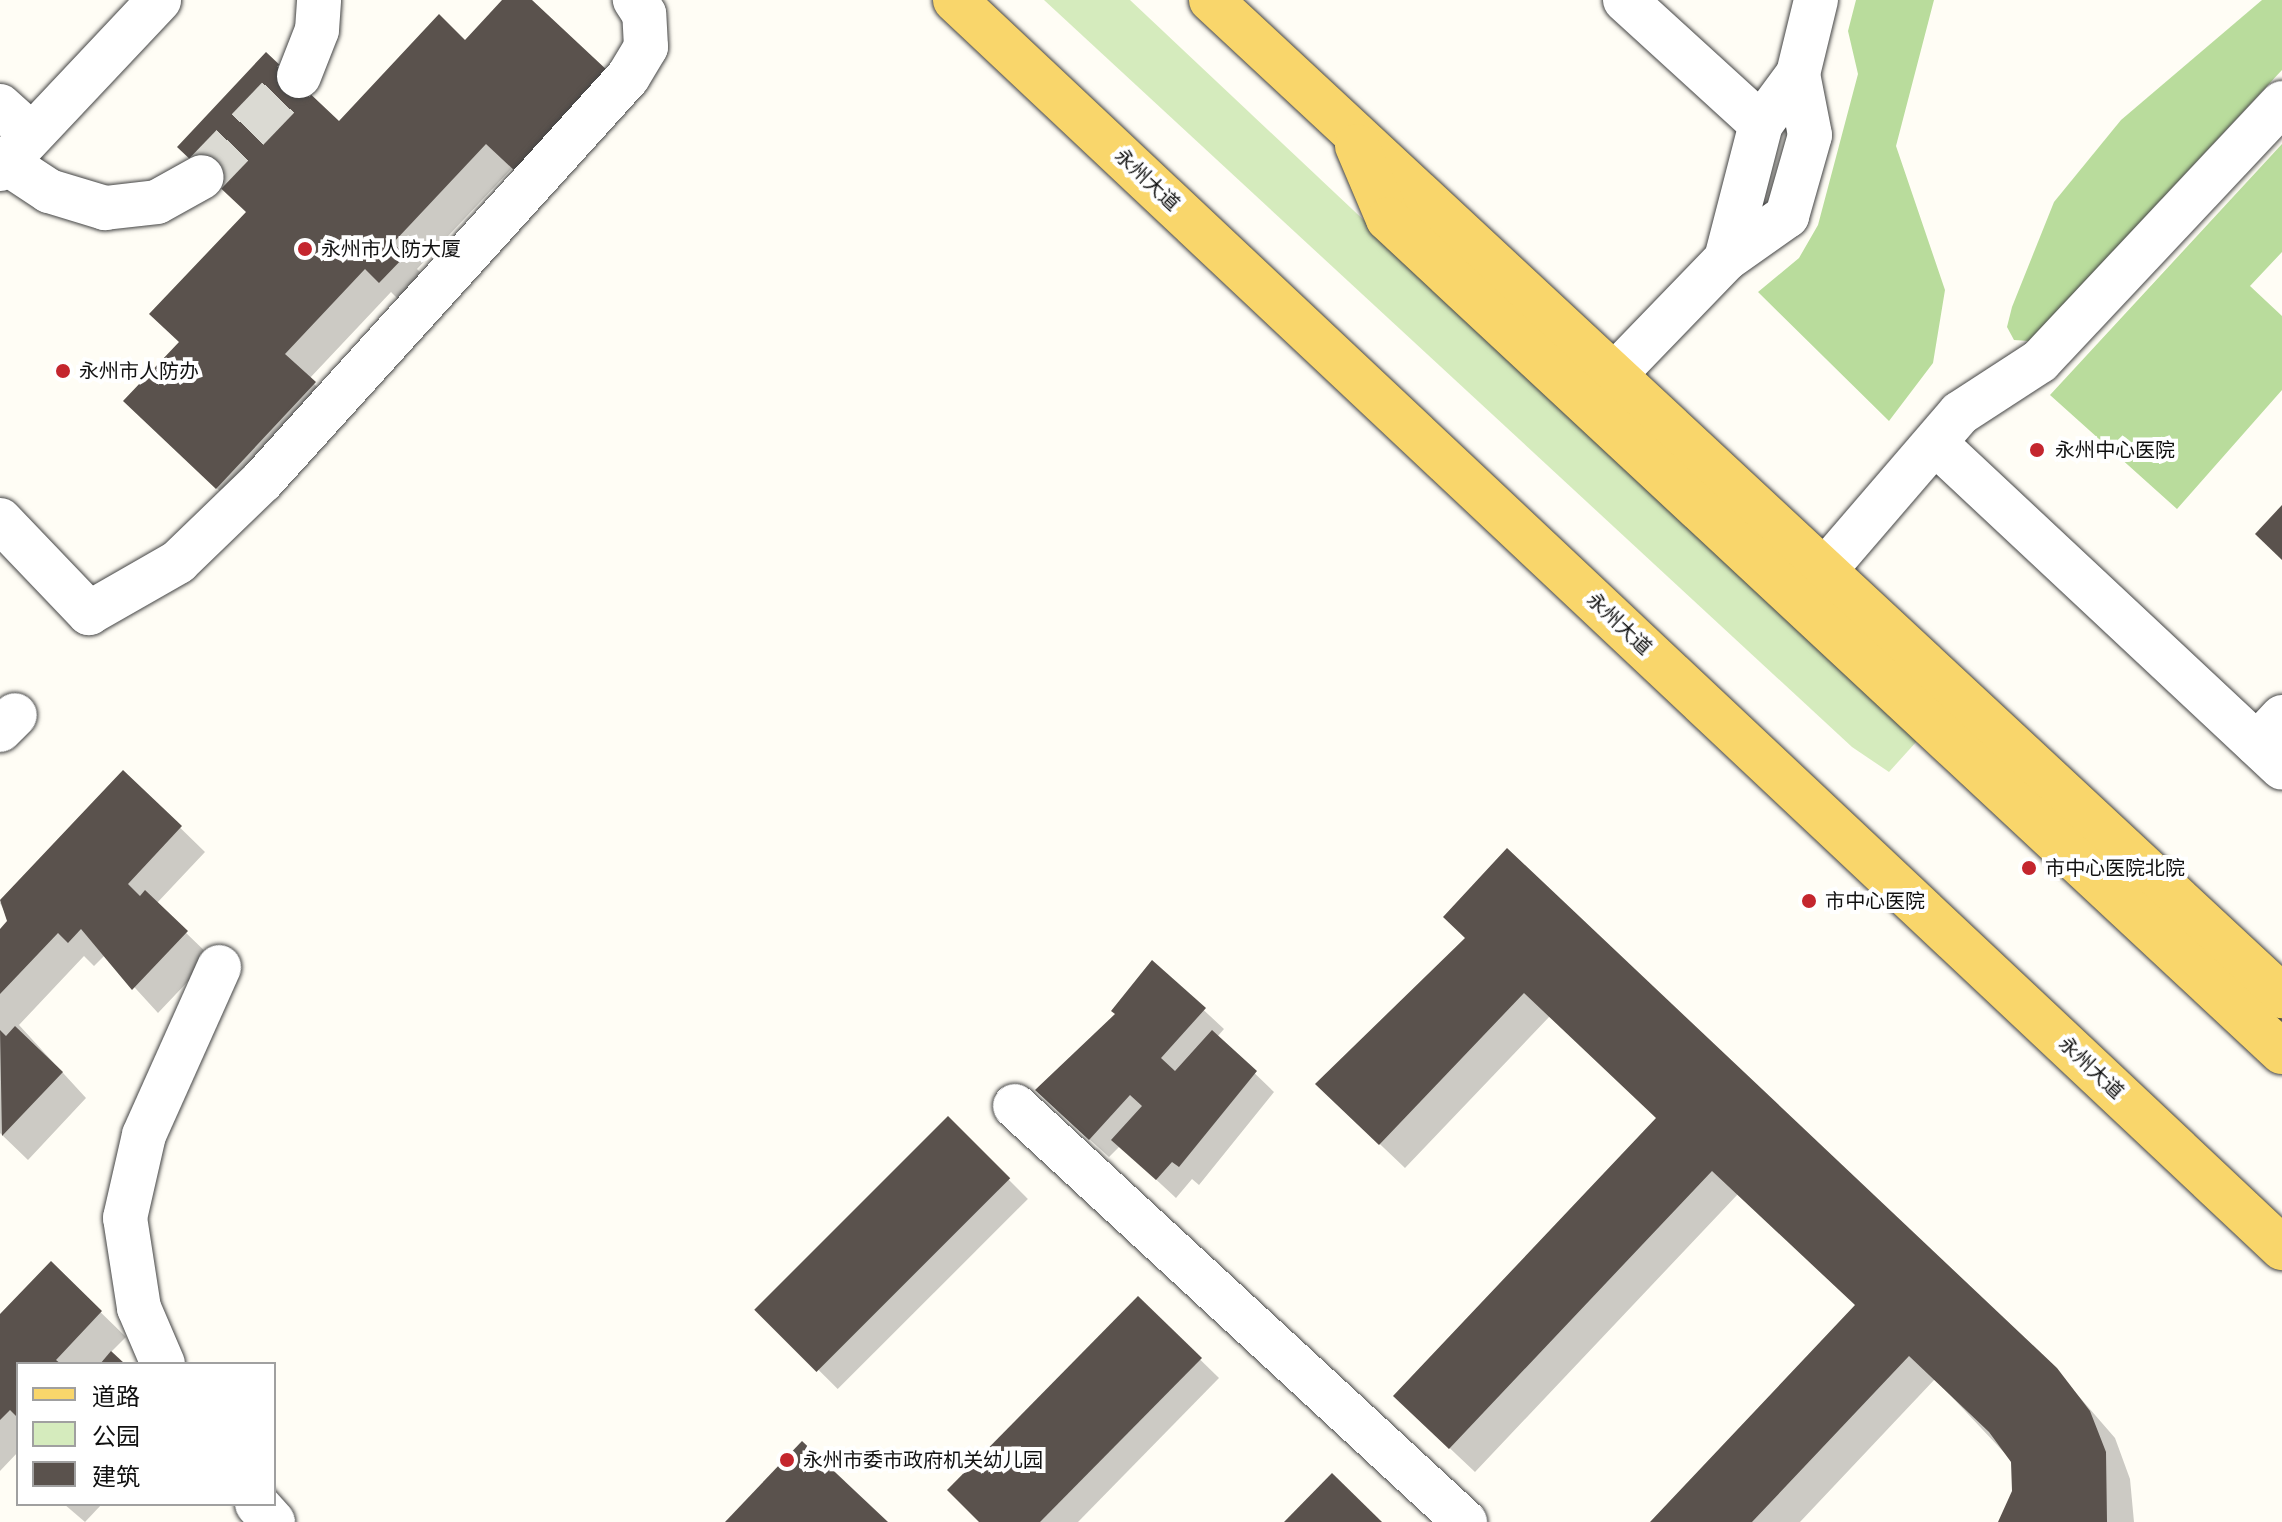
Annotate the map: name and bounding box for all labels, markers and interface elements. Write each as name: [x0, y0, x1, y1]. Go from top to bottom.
street label: 永州大道: [1110, 144, 1184, 216]
place label: 永州市人防大厦: [321, 237, 461, 261]
marker: 永州市人防大厦: [296, 240, 314, 258]
place label: 永州市人防办: [79, 359, 199, 383]
marker: 永州市人防办: [54, 362, 72, 380]
place label: 永州中心医院: [2055, 438, 2175, 462]
marker: 永州中心医院: [2026, 439, 2048, 461]
street label: 永州大道: [1582, 588, 1656, 660]
place label: 市中心医院北院: [2045, 856, 2185, 880]
marker: 市中心医院北院: [2020, 859, 2038, 877]
place label: 市中心医院: [1825, 889, 1925, 913]
marker: 市中心医院: [1800, 892, 1818, 910]
street label: 永州大道: [2054, 1032, 2128, 1104]
legend: [16, 1362, 276, 1506]
text: 道路: [92, 1383, 140, 1410]
text: 公园: [92, 1423, 140, 1450]
place label: 永州市委市政府机关幼儿园: [803, 1448, 1043, 1472]
marker: 永州市委市政府机关幼儿园: [778, 1451, 796, 1469]
text: 建筑: [92, 1463, 140, 1490]

